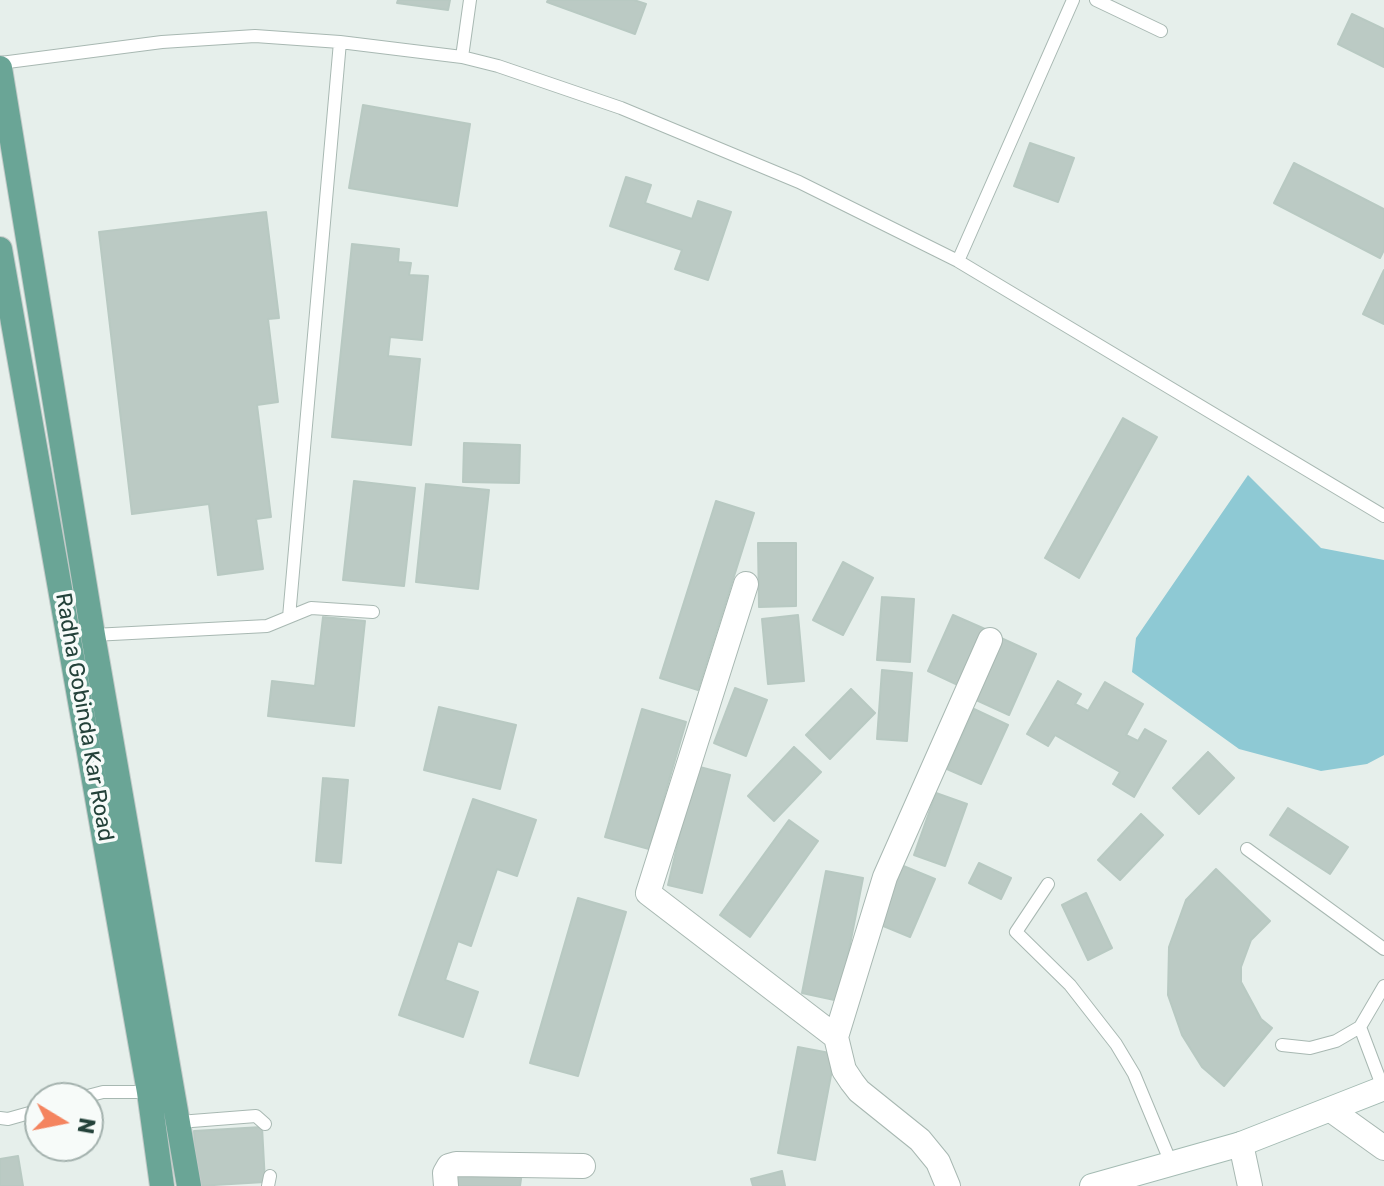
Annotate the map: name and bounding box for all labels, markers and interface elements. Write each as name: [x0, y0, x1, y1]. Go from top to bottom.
street label: Radha Gobinda Kar Road: [49, 591, 119, 843]
north arrow: [24, 1082, 104, 1162]
text: N: [71, 1116, 101, 1136]

